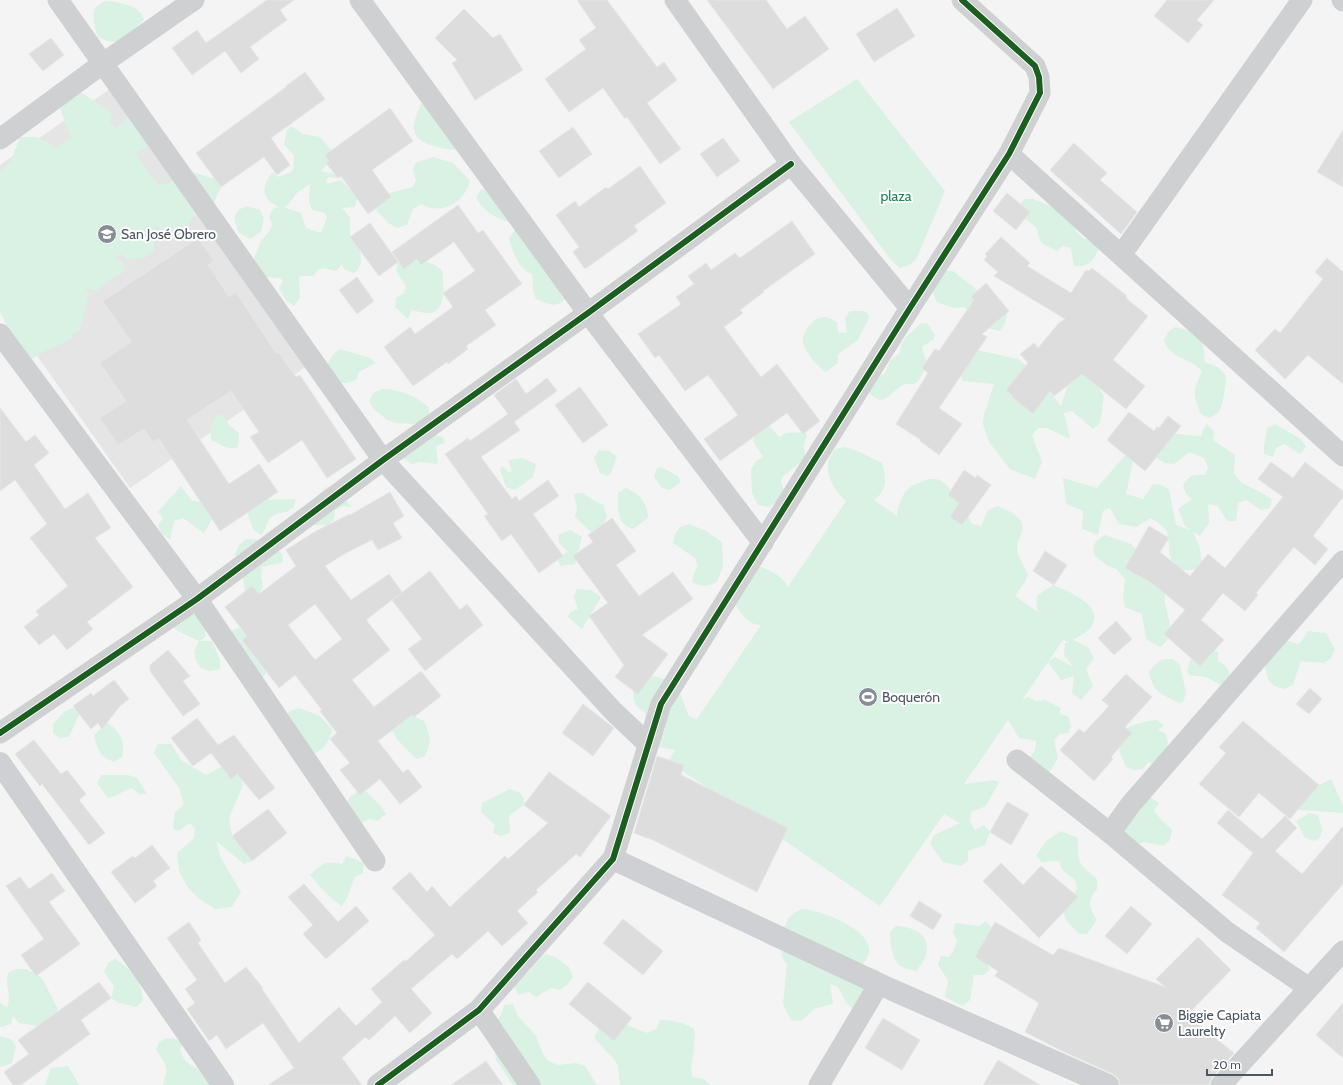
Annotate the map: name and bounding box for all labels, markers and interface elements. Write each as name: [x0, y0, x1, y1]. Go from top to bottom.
park label: plaza: [880, 187, 912, 205]
school or university icon: San José Obrero: [96, 223, 118, 245]
place label: San José Obrero: [121, 225, 216, 243]
sports icon: Boquerón: [857, 686, 879, 708]
place label: Boquerón: [882, 688, 940, 706]
place label: Biggie Capiata Laurelty: [1178, 1006, 1261, 1040]
supermarket icon: Biggie Capiata Laurelty: [1153, 1012, 1175, 1034]
scale bar: [1207, 1051, 1272, 1077]
text: 20 m: [1213, 1057, 1241, 1072]

